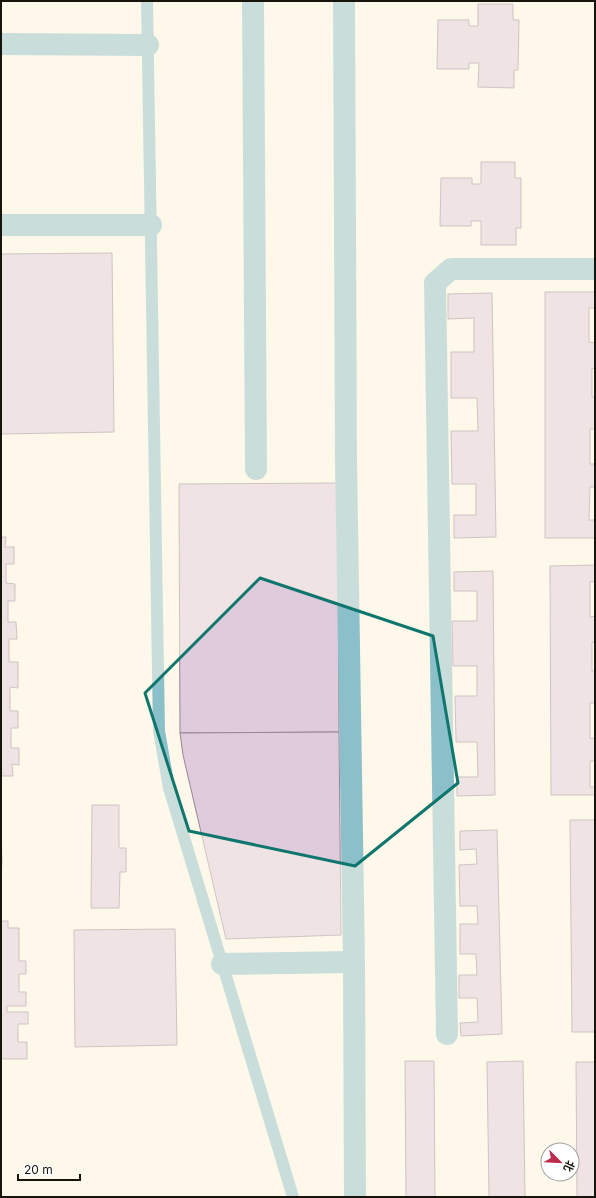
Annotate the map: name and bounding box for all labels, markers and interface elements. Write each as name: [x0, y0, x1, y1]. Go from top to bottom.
north arrow: [540, 1142, 580, 1182]
scale bar: [18, 1156, 80, 1182]
text: 北: [561, 1158, 578, 1174]
text: 20 m: [24, 1162, 53, 1177]

